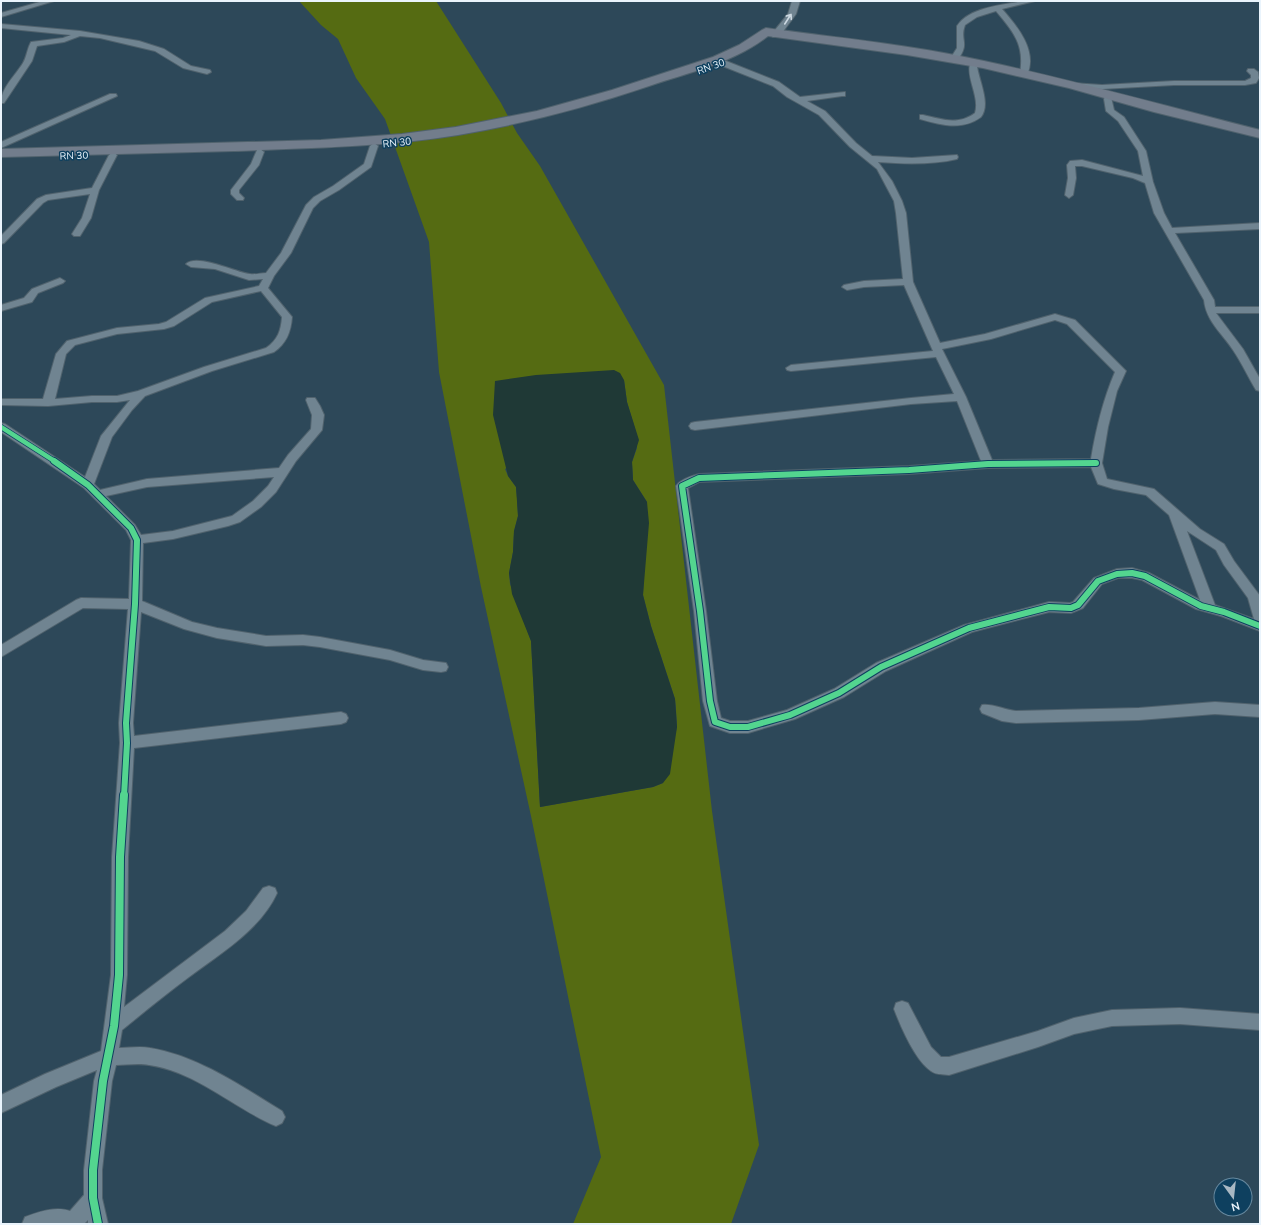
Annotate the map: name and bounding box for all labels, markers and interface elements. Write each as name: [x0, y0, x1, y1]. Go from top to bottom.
one-way arrow: [784, 14, 792, 25]
street label: RN 30: [695, 56, 727, 78]
street label: RN 30: [382, 135, 412, 151]
street label: RN 30: [59, 149, 89, 163]
north arrow: [1213, 1177, 1253, 1217]
text: N: [1230, 1198, 1241, 1214]

